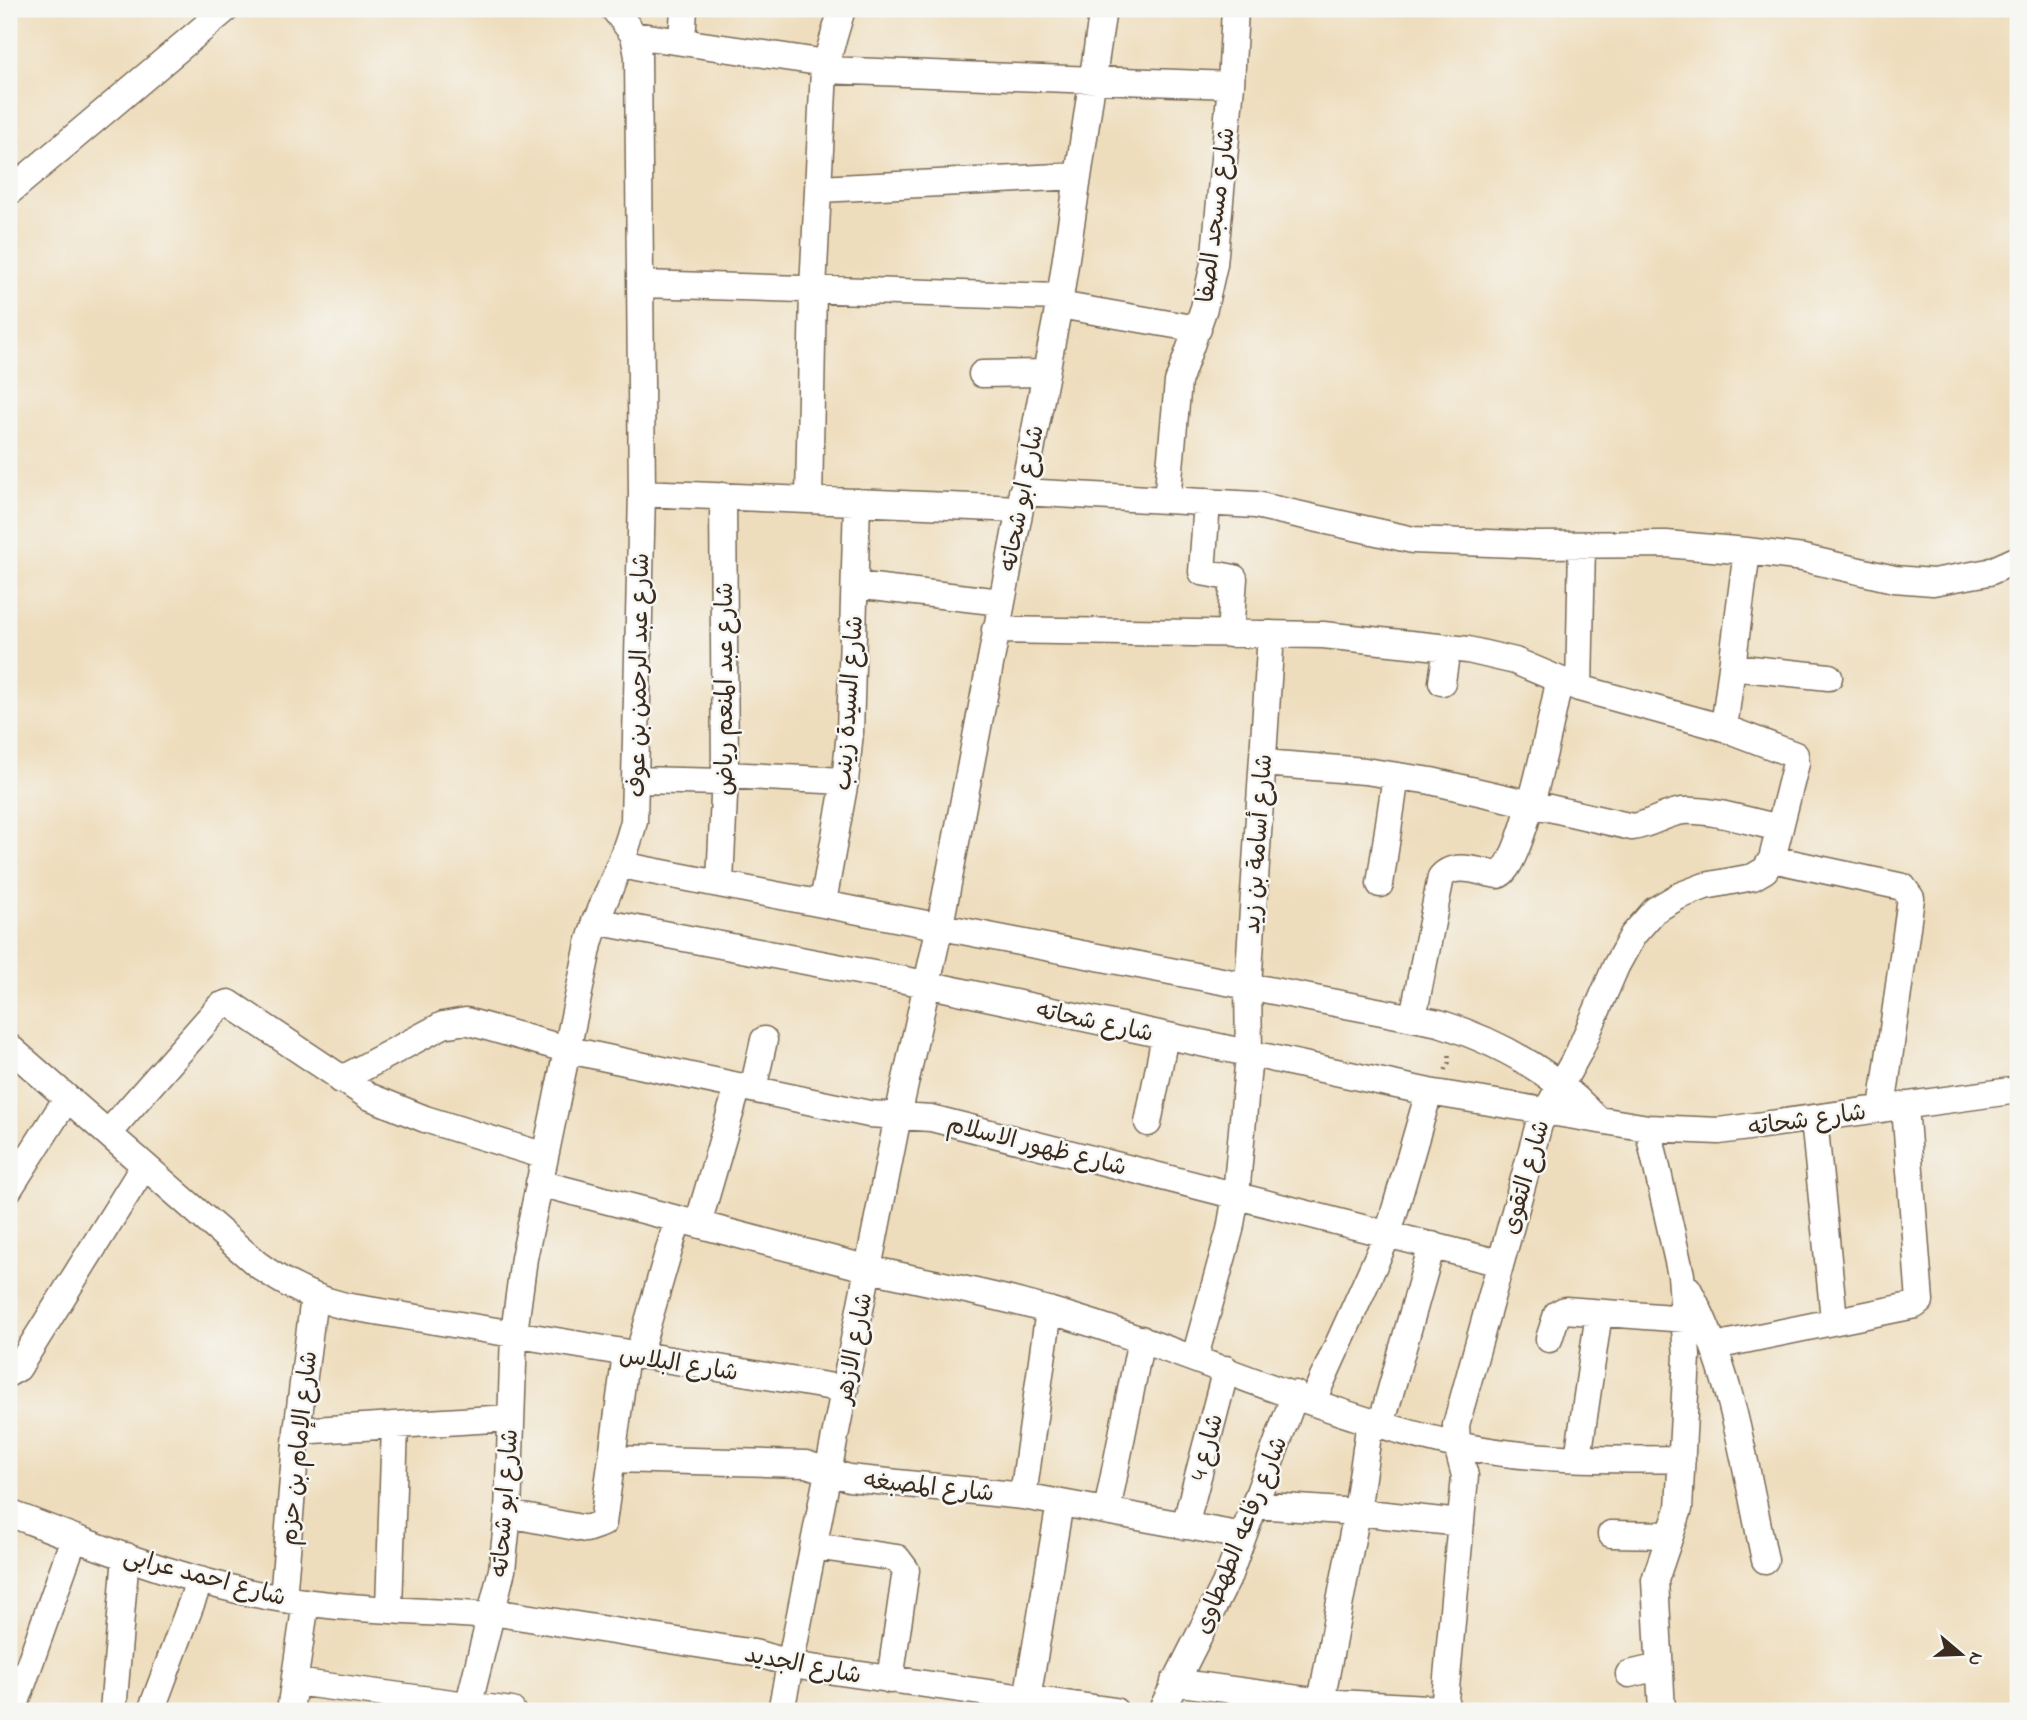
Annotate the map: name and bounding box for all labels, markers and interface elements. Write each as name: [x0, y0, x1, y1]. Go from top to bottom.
street label: شارع مسجد الصفا: [1189, 126, 1246, 305]
street label: شارع ابو شحاته: [992, 422, 1055, 575]
street label: شارع عبد الرحمن بن عوف: [621, 552, 660, 798]
street label: شارع عبد المنعم رياض: [709, 582, 744, 796]
street label: شارع السيدة زينب: [827, 614, 874, 792]
street label: شارع أسامة بن زيد: [1236, 753, 1283, 935]
street label: شارع شحاته: [1033, 994, 1156, 1053]
street label: شارع شحاته: [1746, 1096, 1868, 1147]
street label: شارع ظهور الاسلام: [943, 1108, 1130, 1187]
street label: شارع التقوى: [1494, 1116, 1560, 1239]
street label: شارع الازهر: [827, 1290, 883, 1409]
street label: شارع البلاس: [617, 1339, 741, 1392]
street label: شارع الإمام بن حزم: [273, 1349, 328, 1547]
street label: شارع 4: [1183, 1410, 1234, 1485]
street label: شارع ابو شحاته: [484, 1428, 529, 1578]
street label: شارع رفاعه الطهطاوى: [1187, 1432, 1298, 1640]
street label: شارع المصبغه: [862, 1464, 996, 1513]
street label: شارع احمد عرابى: [119, 1540, 289, 1617]
north arrow: [1926, 1618, 1996, 1688]
street label: شارع الجديد: [741, 1638, 864, 1695]
text: N: [1960, 1648, 1990, 1669]

